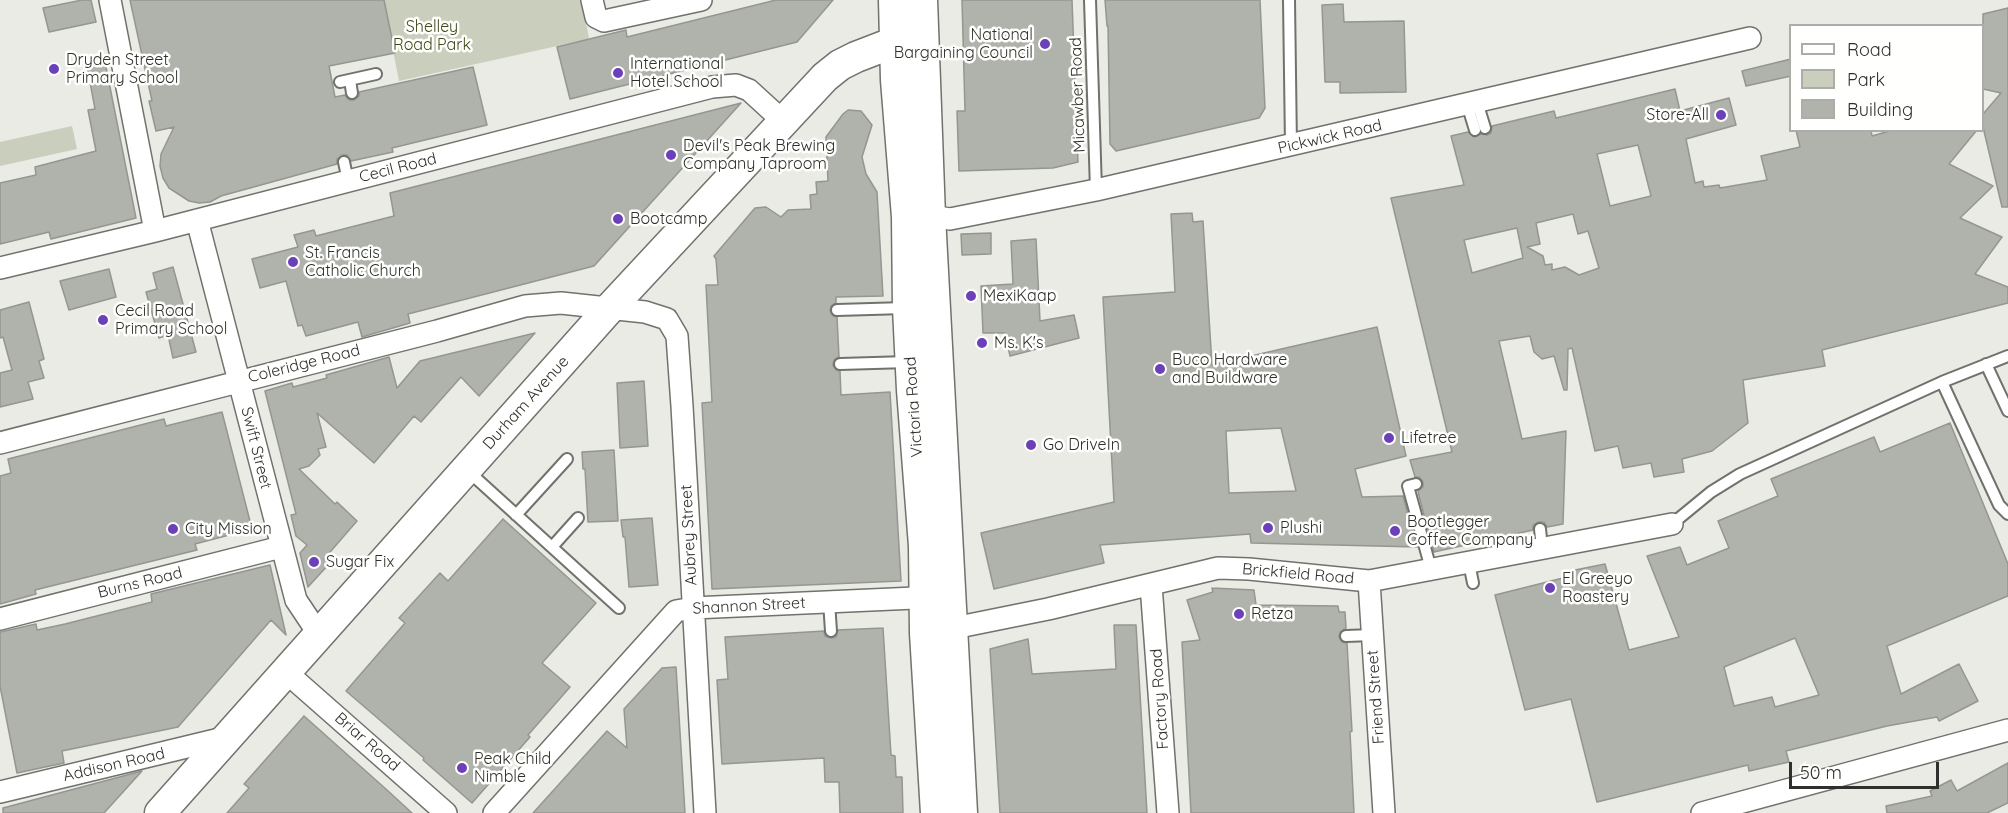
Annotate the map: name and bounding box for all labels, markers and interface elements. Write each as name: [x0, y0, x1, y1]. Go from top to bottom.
park label: Shelley Road Park: [393, 17, 471, 55]
legend: [1789, 24, 1984, 132]
place label: National Bargaining Council: [894, 25, 1033, 63]
marker: National Bargaining Council: [1038, 37, 1052, 51]
street label: Micawber Road: [1066, 37, 1090, 153]
text: Road: [1847, 38, 1892, 61]
place label: Dryden Street Primary School: [66, 50, 178, 88]
place label: International Hotel School: [630, 54, 724, 92]
marker: Dryden Street Primary School: [47, 62, 61, 76]
marker: International Hotel School: [611, 66, 625, 80]
text: Park: [1847, 68, 1885, 91]
text: Building: [1847, 98, 1913, 121]
place label: Store-All: [1646, 105, 1709, 125]
marker: Store-All: [1714, 108, 1728, 122]
street label: Pickwick Road: [1276, 116, 1384, 158]
place label: Devil's Peak Brewing Company Taproom: [683, 136, 835, 174]
marker: Devil's Peak Brewing Company Taproom: [664, 148, 678, 162]
street label: Cecil Road: [357, 149, 439, 187]
place label: Bootcamp: [630, 209, 707, 229]
marker: Bootcamp: [611, 212, 625, 226]
place label: St. Francis Catholic Church: [305, 243, 421, 281]
marker: St. Francis Catholic Church: [286, 255, 300, 269]
place label: MexiKaap: [983, 286, 1056, 306]
marker: MexiKaap: [964, 289, 978, 303]
place label: Cecil Road Primary School: [115, 301, 227, 339]
marker: Cecil Road Primary School: [96, 313, 110, 327]
place label: Ms. K's: [994, 333, 1043, 353]
marker: Ms. K's: [975, 336, 989, 350]
street label: Coleridge Road: [246, 341, 362, 387]
place label: Buco Hardware and Buildware: [1172, 350, 1287, 388]
street label: Durham Avenue: [479, 352, 573, 454]
street label: Victoria Road: [901, 356, 927, 458]
marker: Buco Hardware and Buildware: [1153, 362, 1167, 376]
street label: Swift Street: [237, 405, 275, 491]
place label: Lifetree: [1401, 428, 1456, 448]
marker: Lifetree: [1382, 431, 1396, 445]
place label: Go DriveIn: [1043, 435, 1120, 455]
marker: Go DriveIn: [1024, 438, 1038, 452]
street label: Aubrey Street: [677, 484, 701, 586]
place label: Bootlegger Coffee Company: [1407, 512, 1533, 550]
place label: Plushi: [1280, 518, 1322, 538]
place label: City Mission: [185, 519, 272, 539]
marker: Plushi: [1261, 521, 1275, 535]
marker: City Mission: [166, 522, 180, 536]
marker: Bootlegger Coffee Company: [1388, 524, 1402, 538]
place label: Sugar Fix: [326, 552, 394, 572]
marker: Sugar Fix: [307, 555, 321, 569]
street label: Brickfield Road: [1241, 560, 1355, 588]
street label: Burns Road: [96, 563, 184, 603]
place label: El Greeyo Roastery: [1562, 569, 1633, 607]
marker: El Greeyo Roastery: [1543, 581, 1557, 595]
street label: Shannon Street: [692, 593, 806, 619]
place label: Retza: [1251, 604, 1293, 624]
marker: Retza: [1232, 607, 1246, 621]
street label: Factory Road: [1147, 648, 1173, 750]
street label: Friend Street: [1363, 649, 1389, 745]
street label: Briar Road: [331, 709, 403, 775]
street label: Addison Road: [61, 744, 167, 786]
place label: Peak Child Nimble: [474, 749, 551, 787]
scale bar: [1792, 750, 1942, 788]
marker: Peak Child Nimble: [455, 761, 469, 775]
text: 50 m: [1800, 761, 1842, 784]

